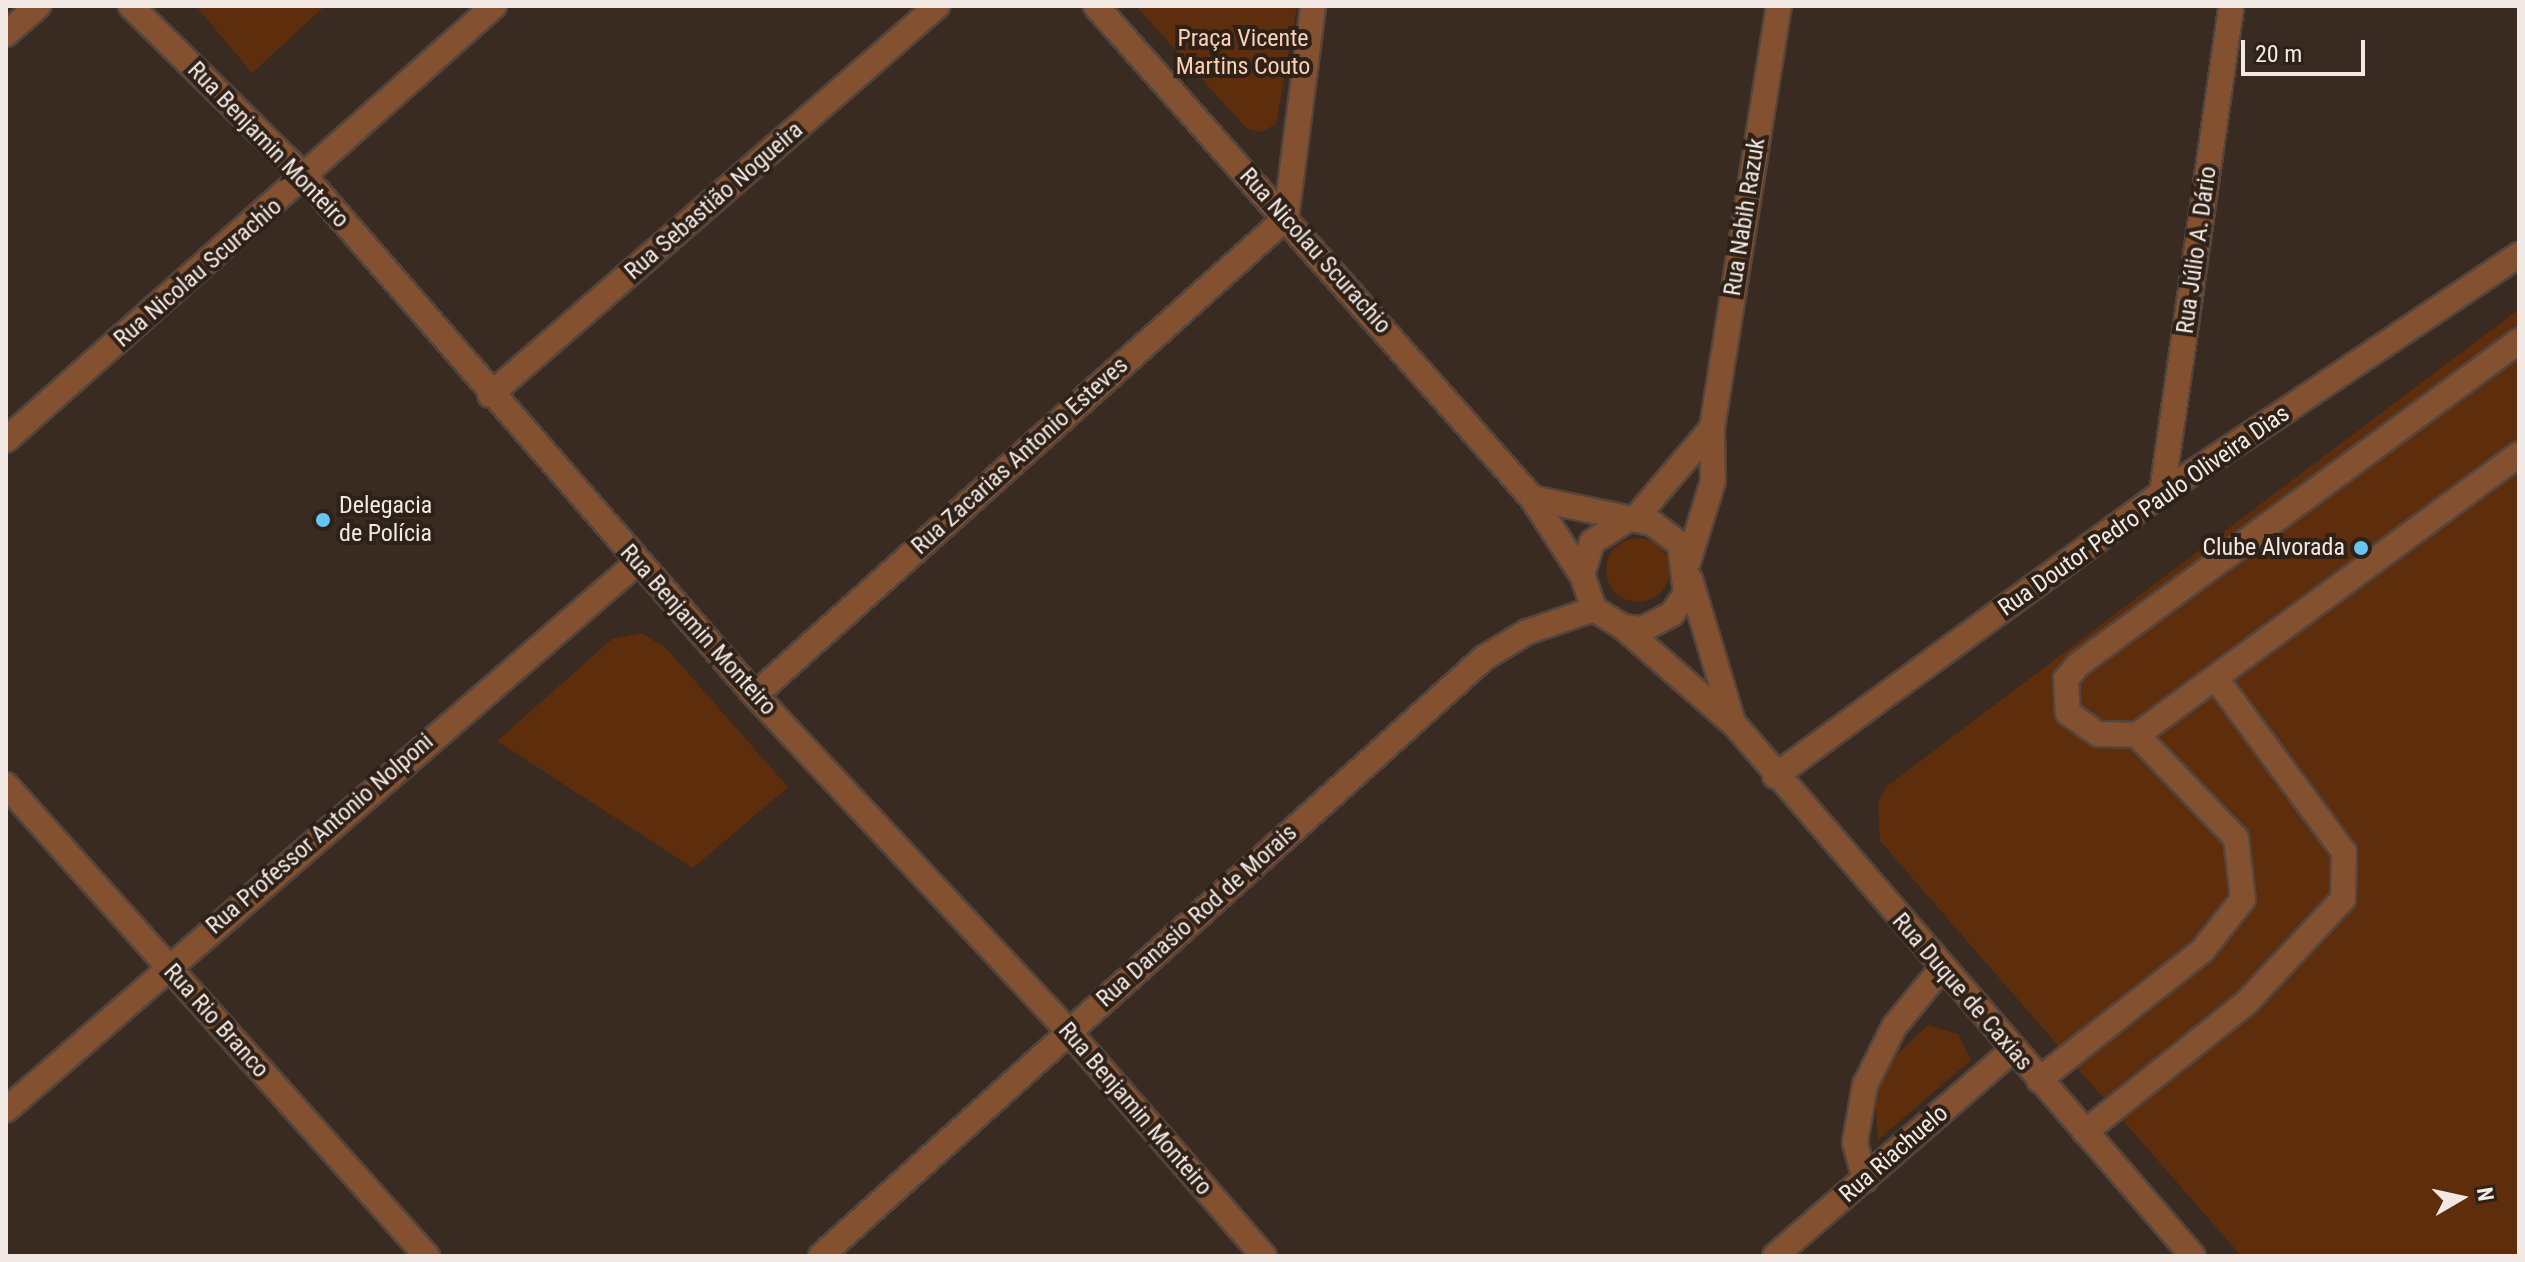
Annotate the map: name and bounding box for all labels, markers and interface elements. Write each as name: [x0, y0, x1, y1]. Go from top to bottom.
scale bar: [2245, 24, 2369, 74]
park label: Praça Vicente Martins Couto: [1176, 25, 1310, 81]
text: 20 m: [2255, 40, 2302, 68]
street label: Rua Benjamin Monteiro: [181, 56, 355, 234]
street label: Rua Sebastião Nogueira: [619, 116, 809, 286]
street label: Rua Nabih Razuk: [1718, 136, 1772, 298]
street label: Rua Nicolau Scurachio: [1233, 162, 1397, 340]
street label: Rua Júlio A. Dário: [2171, 164, 2223, 336]
street label: Rua Nicolau Scurachio: [108, 192, 288, 354]
street label: Rua Zacarias Antonio Esteves: [906, 351, 1134, 561]
street label: Rua Doutor Pedro Paulo Oliveira Dias: [1993, 399, 2295, 623]
place label: Delegacia de Polícia: [339, 492, 432, 548]
marker: Delegacia de Polícia: [314, 511, 332, 529]
place label: Clube Alvorada: [2202, 534, 2345, 562]
street label: Rua Benjamin Monteiro: [614, 539, 782, 721]
marker: Clube Alvorada: [2352, 539, 2370, 557]
street label: Rua Professor Antonio Nolponi: [201, 727, 439, 941]
street label: Rua Danasio Rod de Morais: [1091, 818, 1303, 1014]
street label: Rua Duque de Caxias: [1886, 907, 2038, 1077]
street label: Rua Rio Branco: [157, 958, 275, 1084]
street label: Rua Benjamin Monteiro: [1052, 1017, 1218, 1201]
street label: Rua Riachuelo: [1834, 1099, 1954, 1209]
north arrow: [2421, 1158, 2501, 1238]
text: N: [2472, 1186, 2499, 1203]

